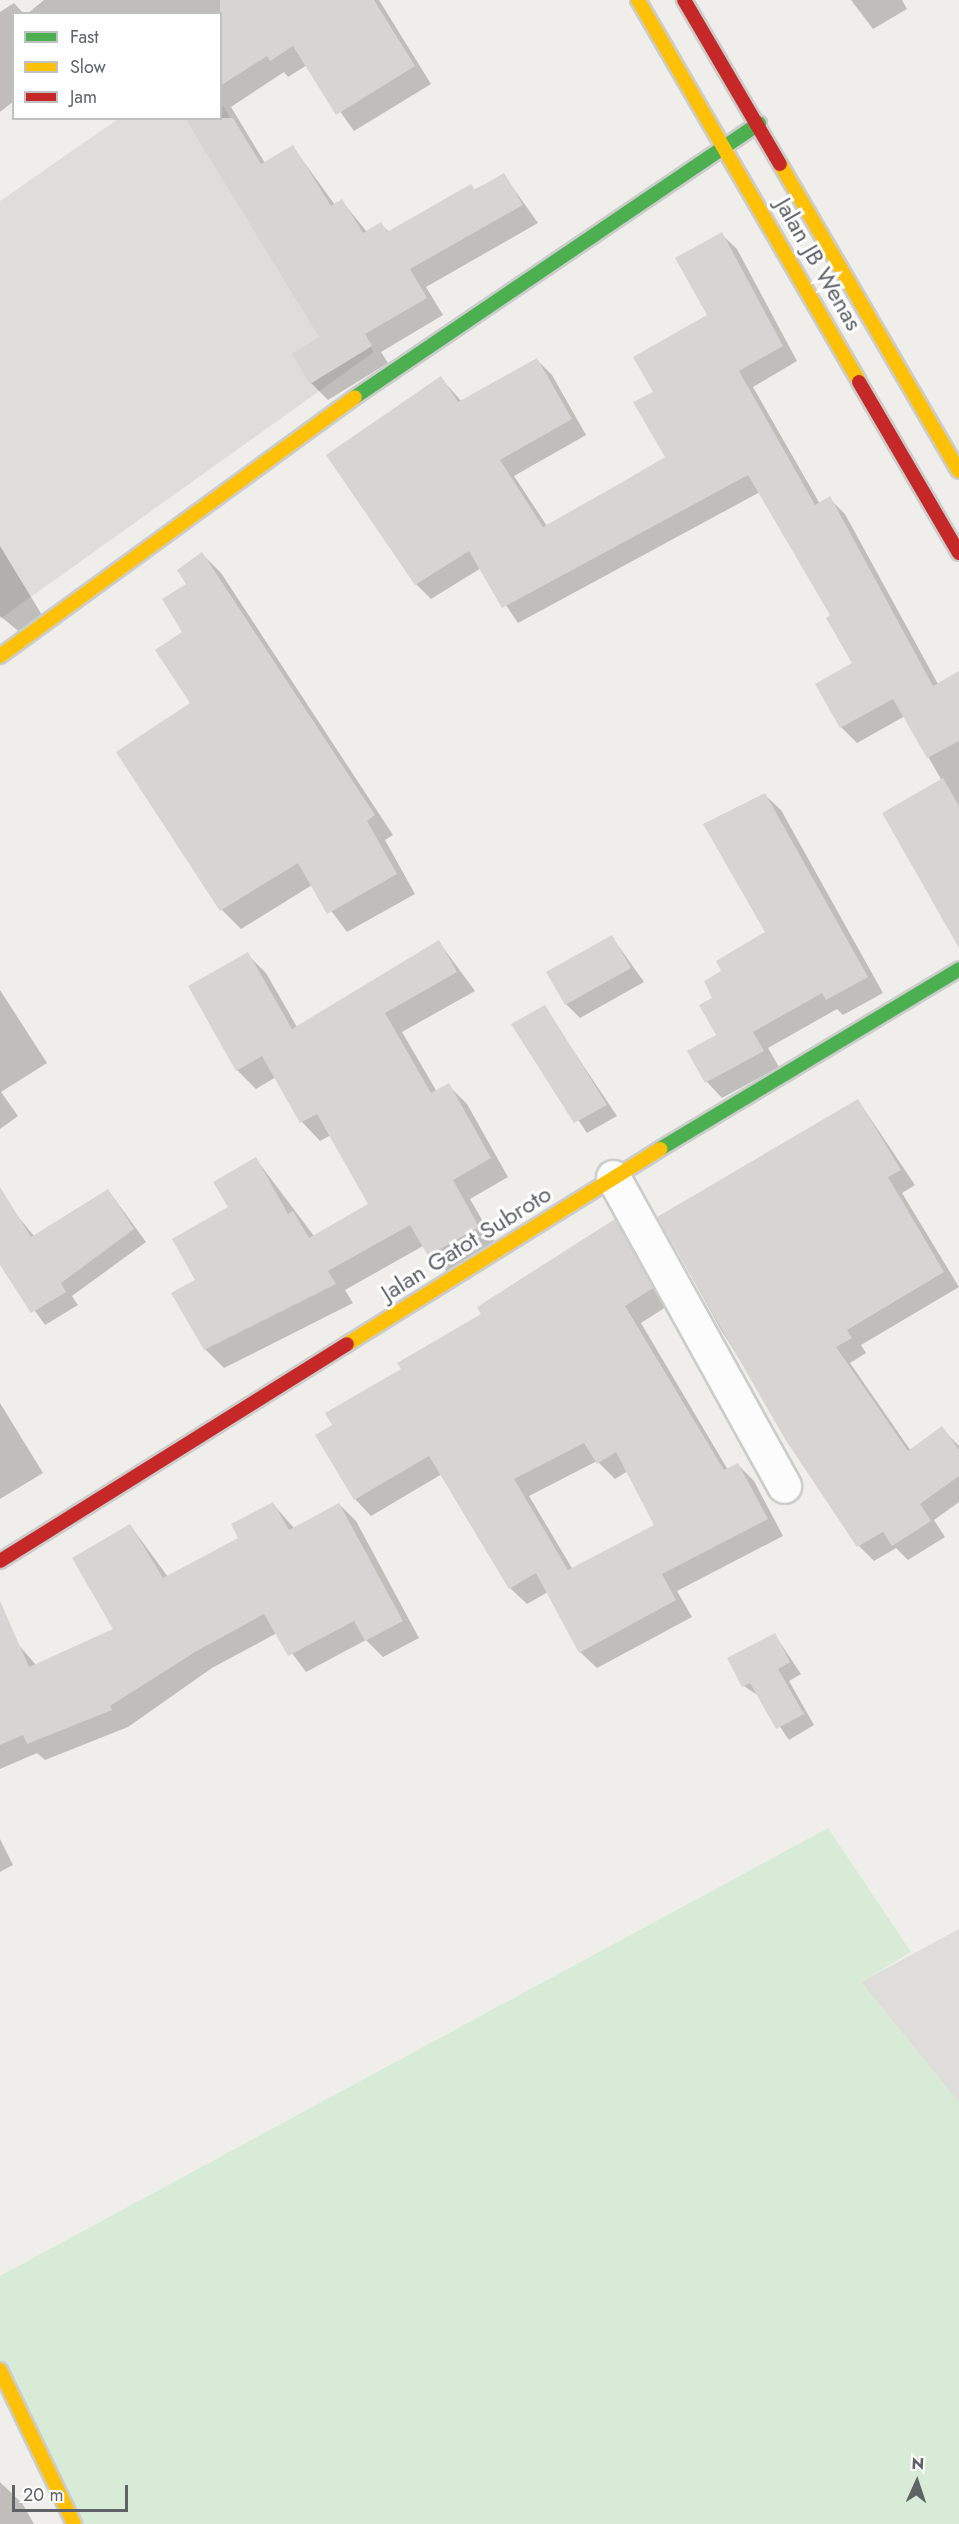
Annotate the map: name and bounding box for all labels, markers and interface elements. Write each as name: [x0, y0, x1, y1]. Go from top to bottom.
legend: [12, 12, 222, 120]
text: Fast: [70, 24, 99, 50]
text: Slow: [70, 54, 106, 80]
text: Jam: [70, 84, 97, 110]
street label: Jalan JB Wenas: [769, 192, 869, 336]
street label: Jalan Gatot Subroto: [376, 1179, 556, 1307]
north arrow: [887, 2452, 947, 2512]
text: N: [911, 2452, 925, 2475]
scale bar: [15, 2473, 130, 2511]
text: 20 m: [23, 2482, 63, 2508]

